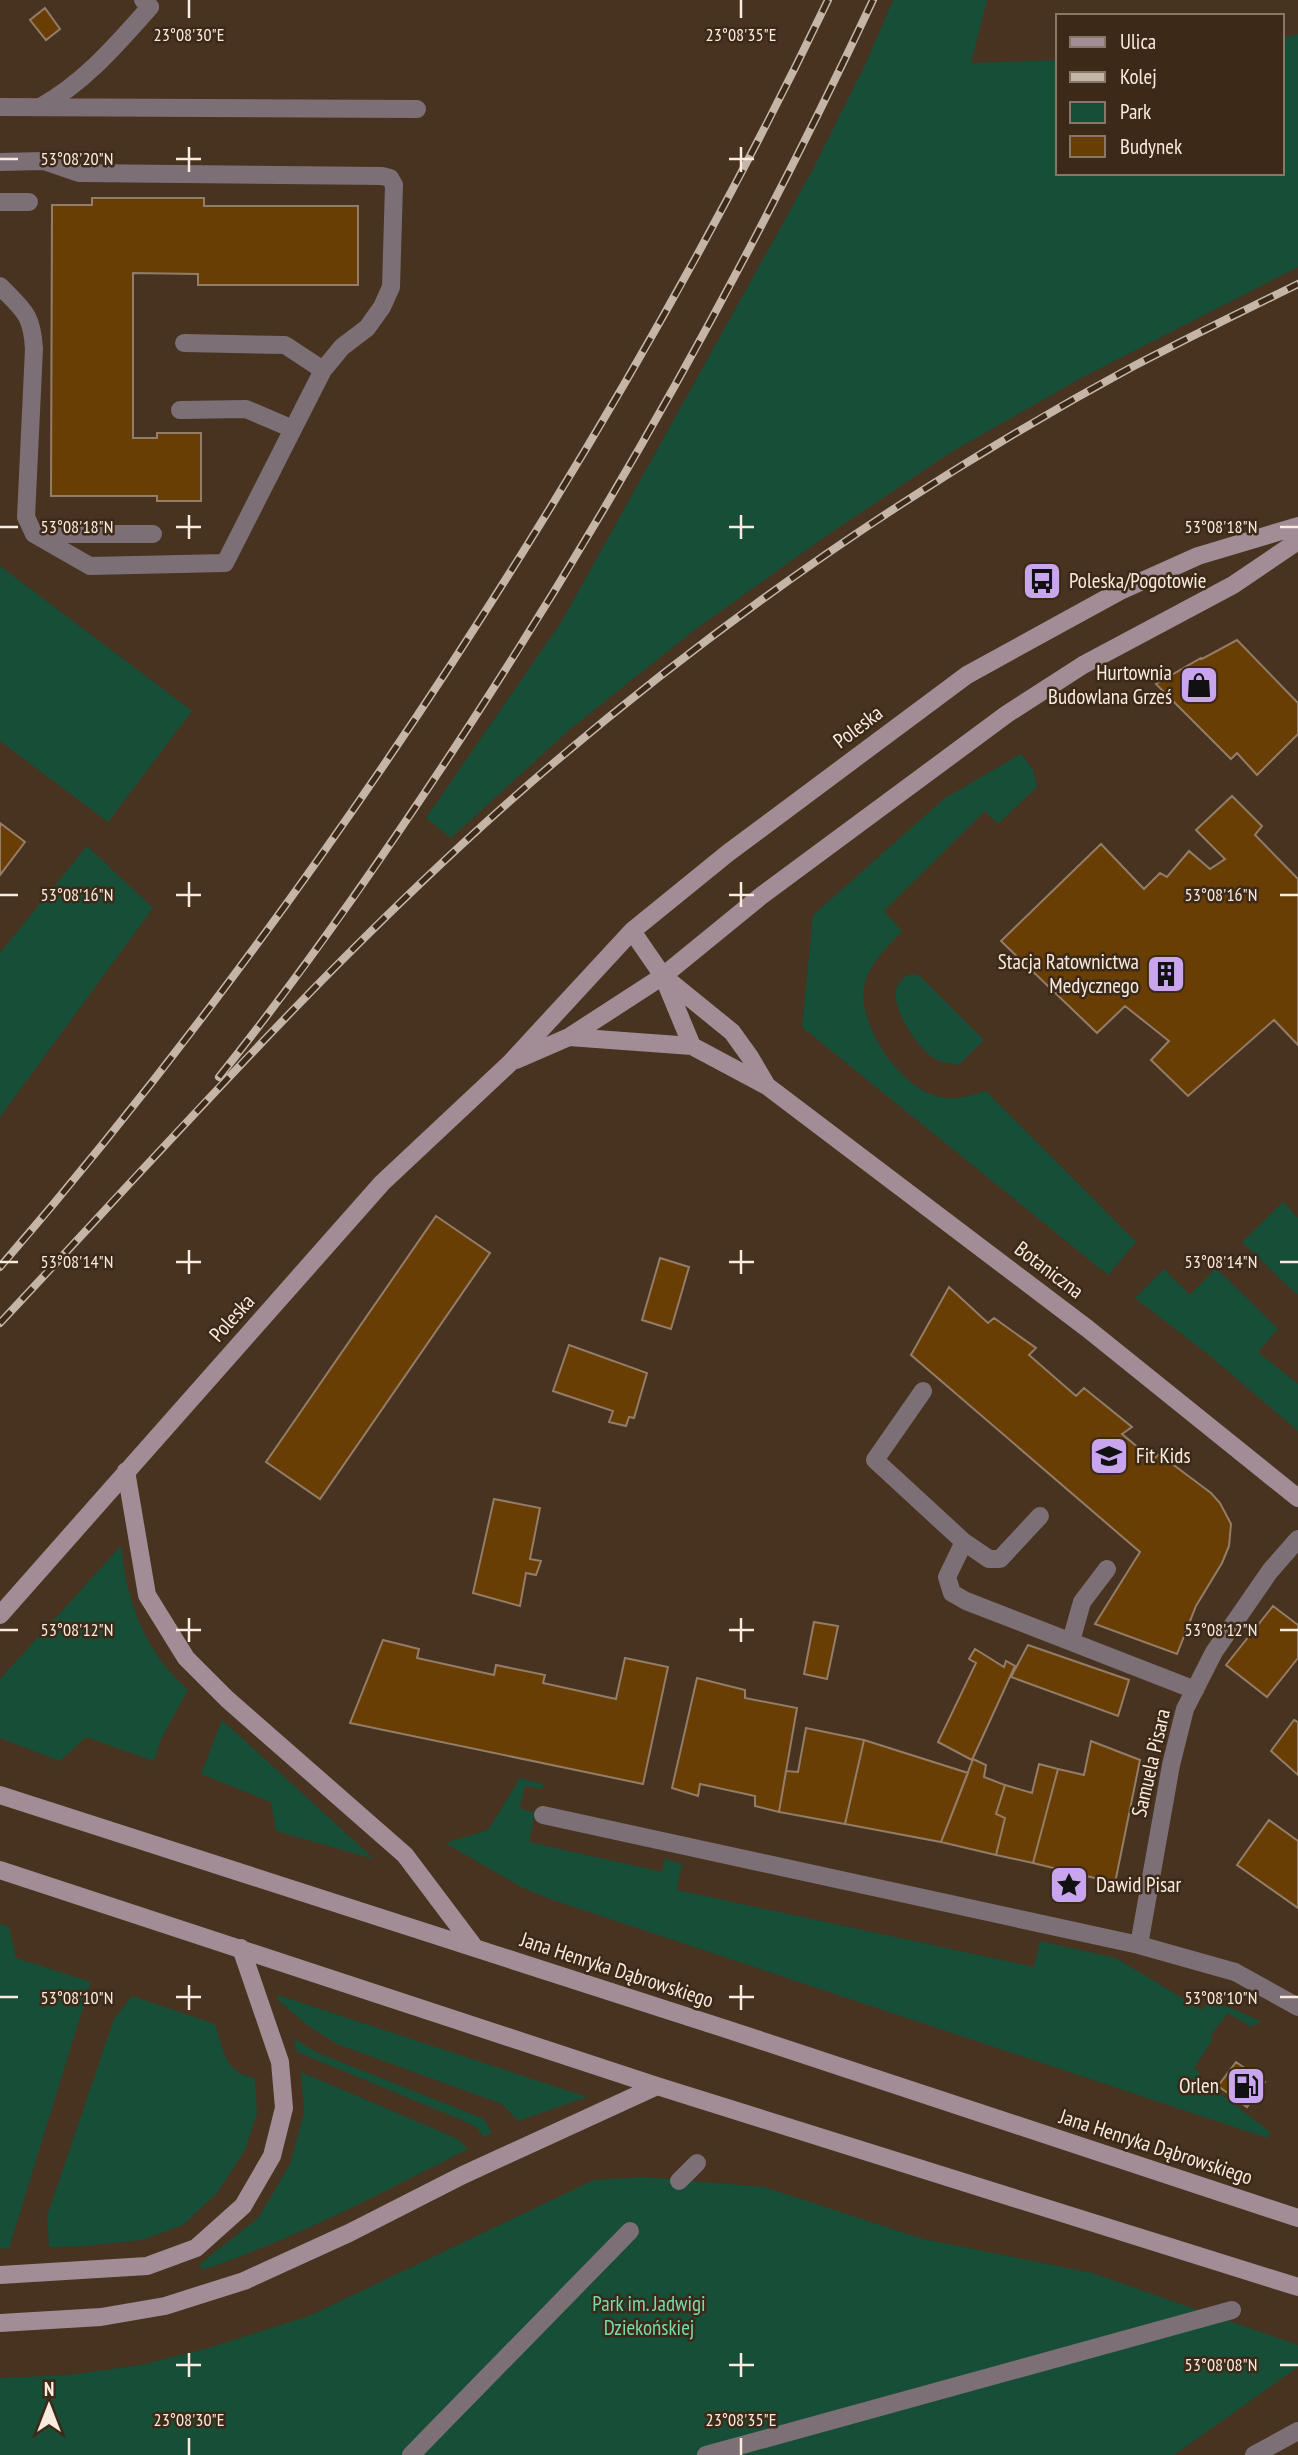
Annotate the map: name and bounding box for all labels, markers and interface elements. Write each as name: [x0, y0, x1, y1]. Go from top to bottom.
legend: [1056, 14, 1284, 175]
text: 23°08'30"E: [154, 23, 224, 46]
text: 23°08'35"E: [706, 23, 776, 46]
text: Ulica: [1120, 28, 1156, 55]
text: Kolej: [1120, 63, 1157, 90]
text: Park: [1120, 98, 1151, 125]
text: Budynek: [1120, 133, 1182, 160]
text: 53°08'20"N: [41, 147, 113, 170]
text: 53°08'18"N: [41, 515, 113, 538]
text: 53°08'18"N: [1185, 515, 1257, 538]
bus stop icon: Poleska/Pogotowie: [1021, 560, 1063, 602]
place label: Poleska/Pogotowie: [1069, 567, 1207, 594]
place label: Hurtownia Budowlana Grześ: [1048, 659, 1172, 710]
shop icon: Hurtownia Budowlana Grześ: [1178, 664, 1220, 706]
street label: Poleska: [828, 699, 888, 754]
text: 53°08'16"N: [41, 883, 113, 906]
text: 53°08'16"N: [1185, 883, 1257, 906]
place label: Stacja Ratownictwa Medycznego: [998, 948, 1139, 999]
building icon: Stacja Ratownictwa Medycznego: [1145, 953, 1187, 995]
street label: Botaniczna: [1009, 1235, 1089, 1304]
text: 53°08'14"N: [41, 1250, 113, 1273]
text: 53°08'14"N: [1185, 1250, 1257, 1273]
street label: Poleska: [203, 1288, 260, 1347]
school or university icon: Fit Kids: [1088, 1435, 1130, 1477]
place label: Fit Kids: [1136, 1442, 1191, 1469]
text: 53°08'12"N: [41, 1618, 113, 1641]
text: 53°08'12"N: [1185, 1618, 1257, 1641]
street label: Samuela Pisara: [1125, 1706, 1176, 1820]
place icon: Dawid Pisar: [1048, 1864, 1090, 1906]
place label: Dawid Pisar: [1096, 1871, 1181, 1898]
street label: Jana Henryka Dąbrowskiego: [516, 1925, 717, 2013]
text: 53°08'10"N: [41, 1986, 113, 2009]
text: 53°08'10"N: [1185, 1986, 1257, 2009]
fuel station icon: Orlen: [1225, 2065, 1267, 2107]
place label: Orlen: [1179, 2072, 1219, 2099]
street label: Jana Henryka Dąbrowskiego: [1055, 2102, 1256, 2190]
park label: Park im. Jadwigi Dziekońskiej: [592, 2290, 706, 2341]
text: 53°08'08"N: [1185, 2353, 1257, 2376]
north arrow: [14, 2371, 84, 2441]
text: N: [44, 2377, 54, 2401]
text: 23°08'30"E: [154, 2408, 224, 2431]
text: 23°08'35"E: [706, 2408, 776, 2431]

